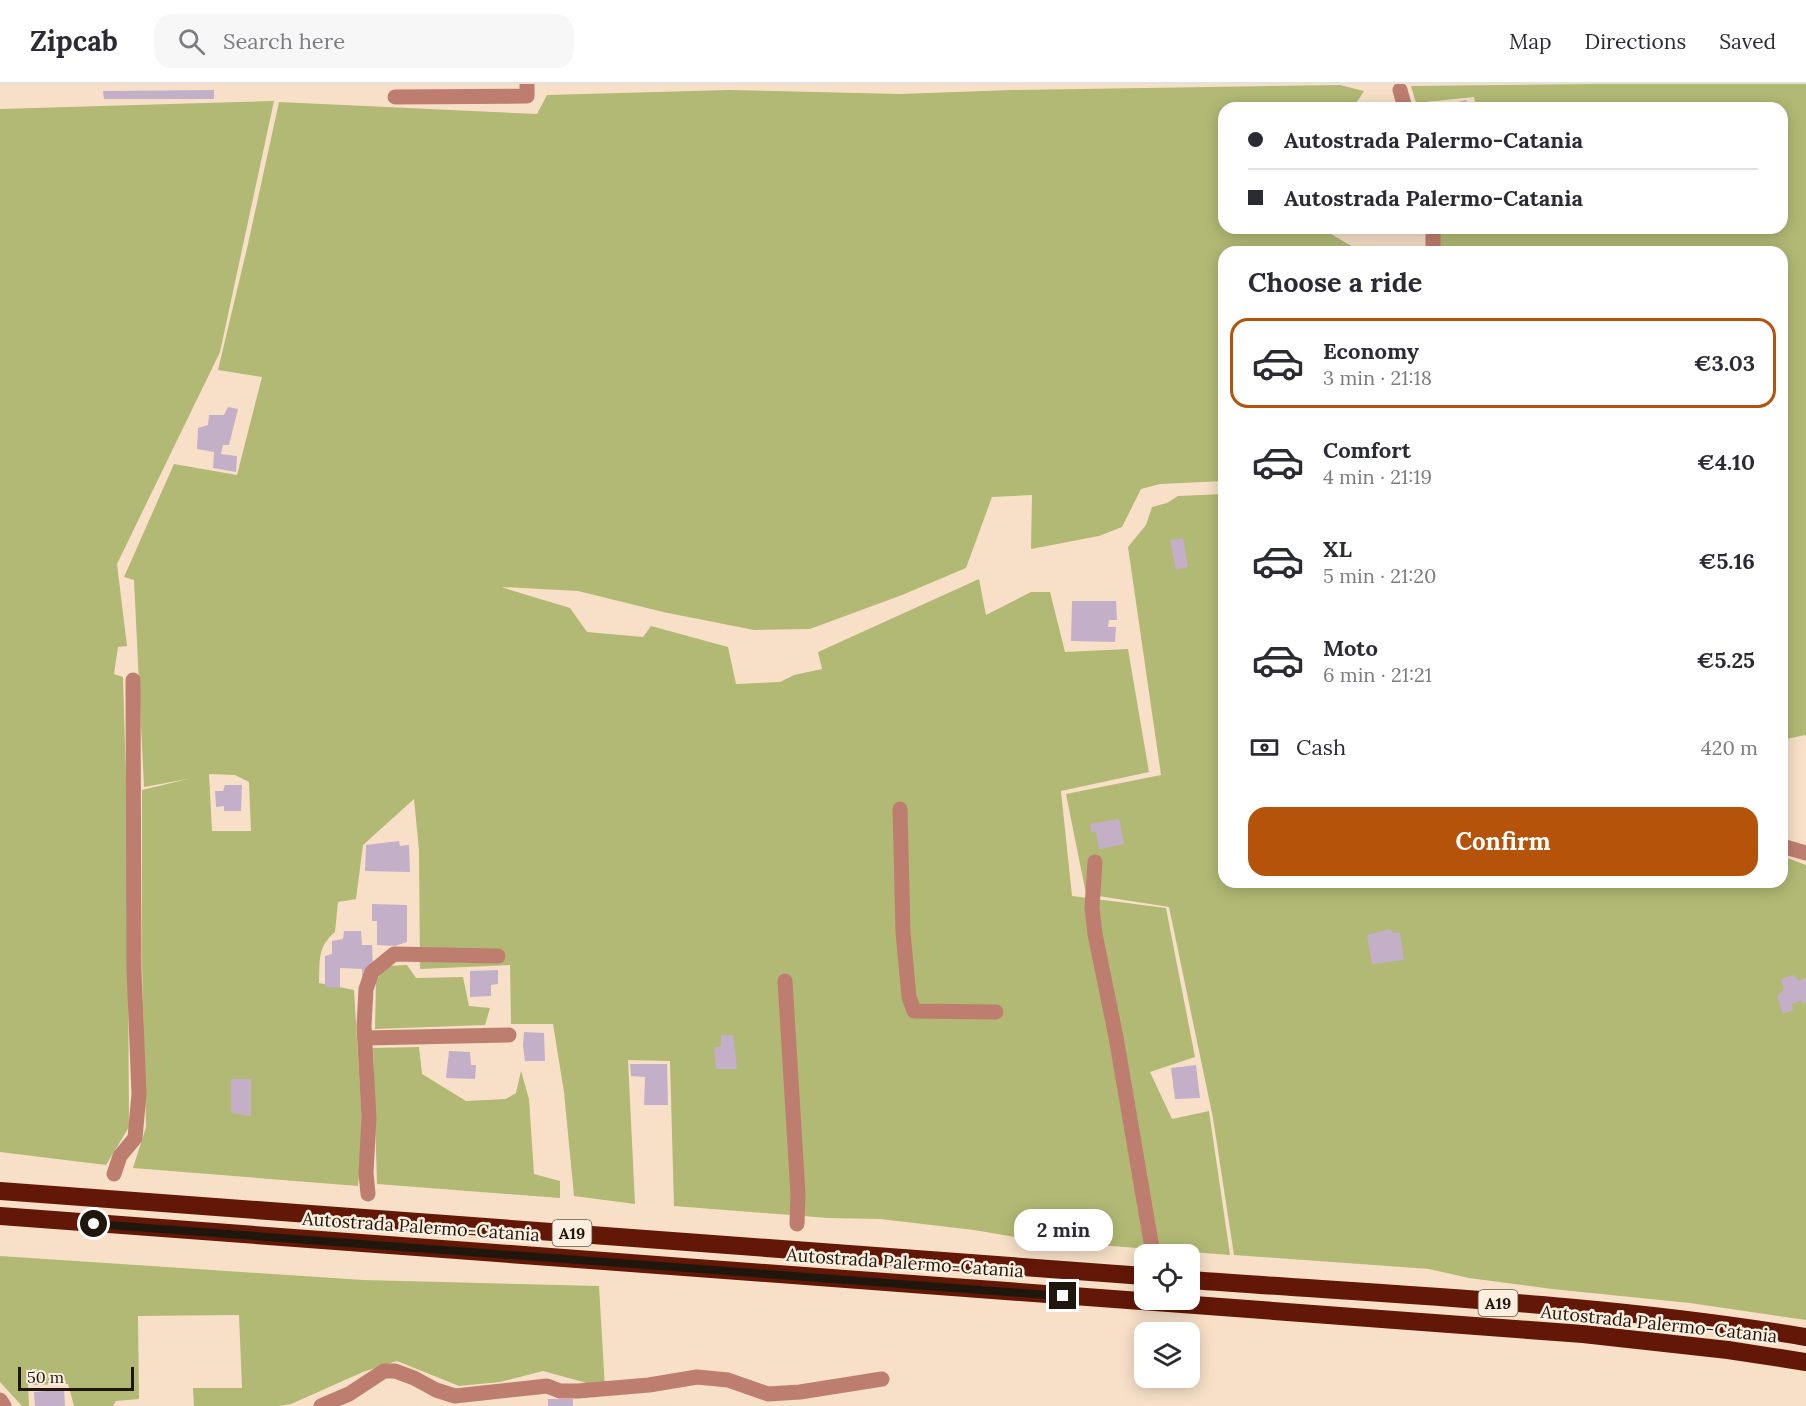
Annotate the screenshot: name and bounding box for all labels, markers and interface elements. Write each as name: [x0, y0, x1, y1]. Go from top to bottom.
search box: [154, 14, 574, 68]
text: Zipcab: [30, 23, 118, 59]
icon: search: [175, 25, 208, 58]
text: Search here: [223, 27, 345, 55]
text: Map: [1509, 28, 1552, 55]
text: Directions: [1585, 28, 1686, 55]
text: Saved: [1719, 28, 1776, 55]
text: Autostrada Palermo-Catania: [1284, 126, 1583, 154]
text: Autostrada Palermo-Catania: [1284, 184, 1583, 212]
text: Choose a ride: [1248, 265, 1422, 299]
icon: car: [1251, 336, 1305, 390]
text: Economy: [1323, 337, 1419, 365]
text: €3.03: [1694, 349, 1755, 377]
text: 3 min · 21:18: [1323, 365, 1432, 390]
icon: car: [1251, 435, 1305, 489]
text: Comfort: [1323, 436, 1411, 464]
text: €4.10: [1697, 448, 1755, 476]
text: 4 min · 21:19: [1323, 464, 1432, 489]
icon: car: [1251, 534, 1305, 588]
text: XL: [1323, 535, 1352, 563]
text: €5.16: [1699, 547, 1755, 575]
text: 5 min · 21:20: [1323, 563, 1437, 588]
icon: car: [1251, 633, 1305, 687]
text: Moto: [1323, 634, 1378, 662]
text: €5.25: [1697, 646, 1755, 674]
text: 6 min · 21:21: [1323, 662, 1432, 687]
icon: cash: [1248, 731, 1281, 764]
text: Cash: [1296, 733, 1346, 761]
text: 420 m: [1701, 735, 1758, 760]
button: Confirm: [1248, 807, 1758, 876]
street label: Autostrada Palermo-Catania: [301, 1207, 540, 1246]
callout: 2 min: [1014, 1209, 1112, 1251]
route start: [80, 1210, 107, 1237]
text: 2 min: [1037, 1217, 1090, 1242]
road number: A19: [552, 1220, 592, 1246]
street label: Autostrada Palermo-Catania: [785, 1243, 1024, 1282]
map controls: [1134, 1244, 1200, 1388]
button: locate: [1134, 1244, 1200, 1310]
route end: [1049, 1282, 1076, 1309]
road number: A19: [1478, 1290, 1518, 1316]
street label: Autostrada Palermo-Catania: [1539, 1300, 1778, 1347]
button: layers: [1134, 1322, 1200, 1388]
scale bar: [18, 1364, 134, 1392]
text: 50 m: [27, 1367, 64, 1387]

